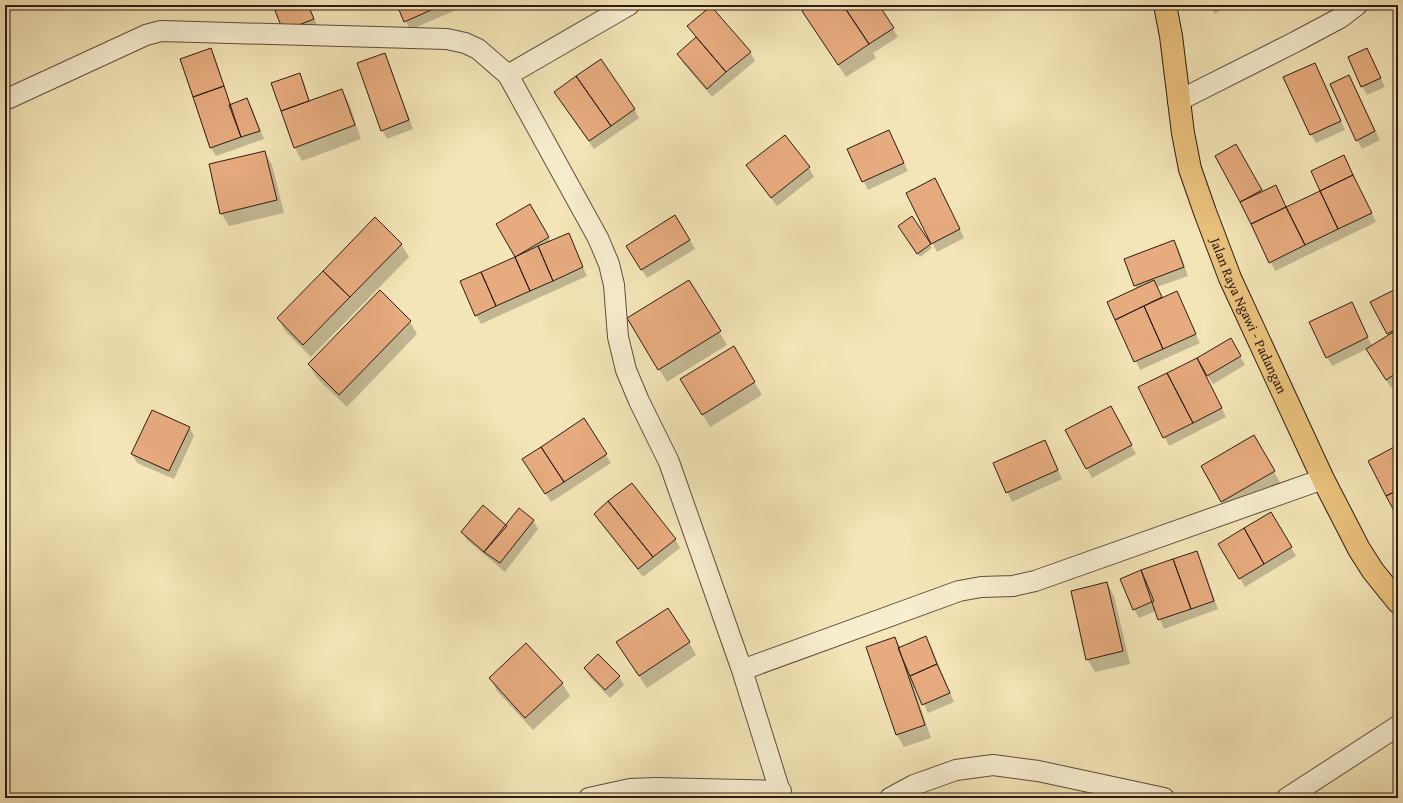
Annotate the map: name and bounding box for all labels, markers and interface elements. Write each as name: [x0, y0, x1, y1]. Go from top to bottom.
street label: Jalan Raya Ngawi - Padangan: [1205, 233, 1292, 397]

